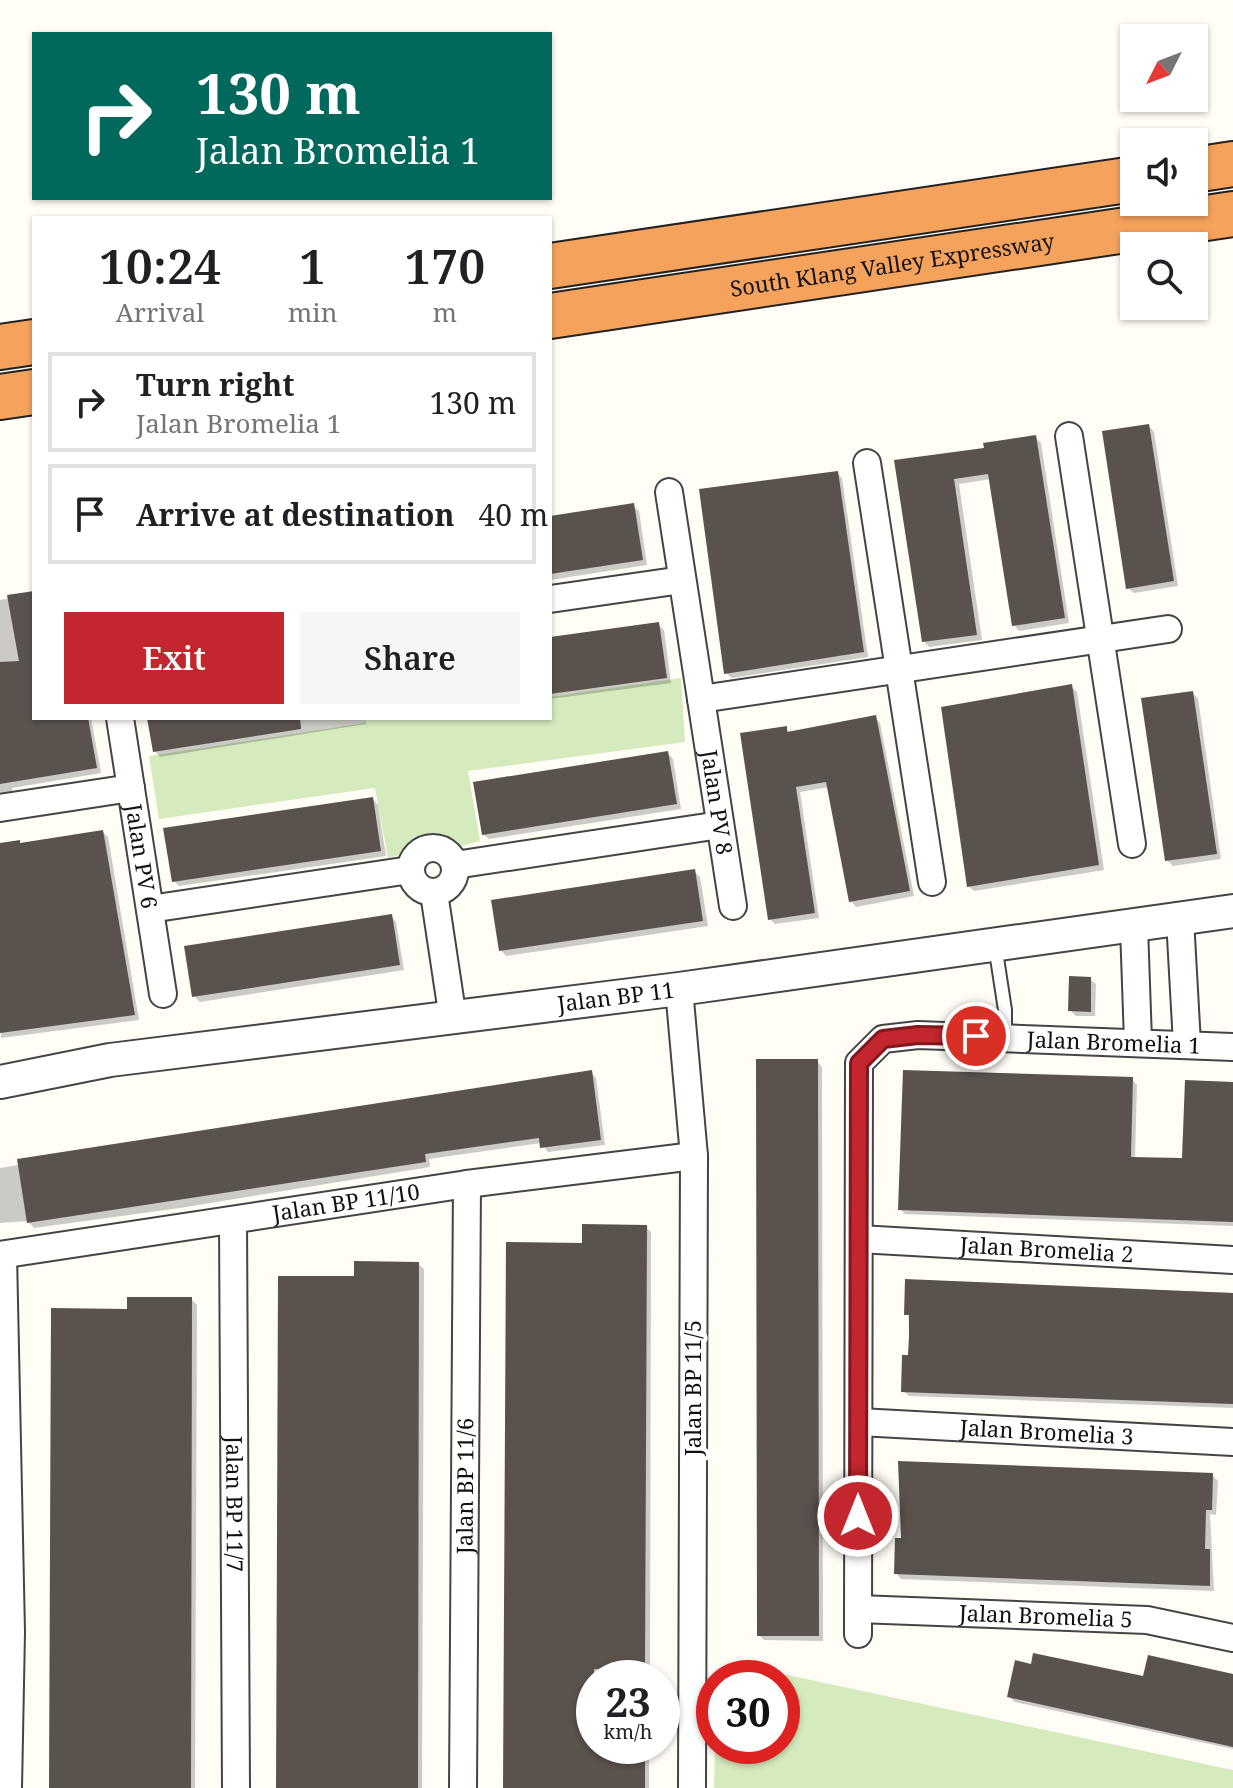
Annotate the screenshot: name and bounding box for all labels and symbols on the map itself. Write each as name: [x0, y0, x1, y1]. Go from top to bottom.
north arrow: [1120, 24, 1208, 112]
street label: South Klang Valley Expressway: [728, 225, 1057, 303]
street label: Jalan PV 8: [695, 747, 741, 857]
street label: Jalan PV 6: [119, 801, 165, 911]
street label: Jalan BP 11: [555, 974, 676, 1018]
pin: [942, 1002, 1010, 1070]
street label: Jalan Bromelia 1: [1025, 1023, 1201, 1060]
street label: Jalan BP 11/10: [269, 1175, 421, 1228]
street label: Jalan Bromelia 2: [958, 1229, 1134, 1268]
street label: Jalan BP 11/5: [677, 1320, 707, 1457]
street label: Jalan Bromelia 3: [958, 1411, 1134, 1451]
street label: Jalan BP 11/6: [449, 1418, 479, 1555]
street label: Jalan BP 11/7: [220, 1435, 251, 1572]
position arrow: [816, 1474, 900, 1558]
street label: Jalan Bromelia 5: [958, 1597, 1133, 1633]
speed limit sign: 30: [696, 1660, 800, 1764]

